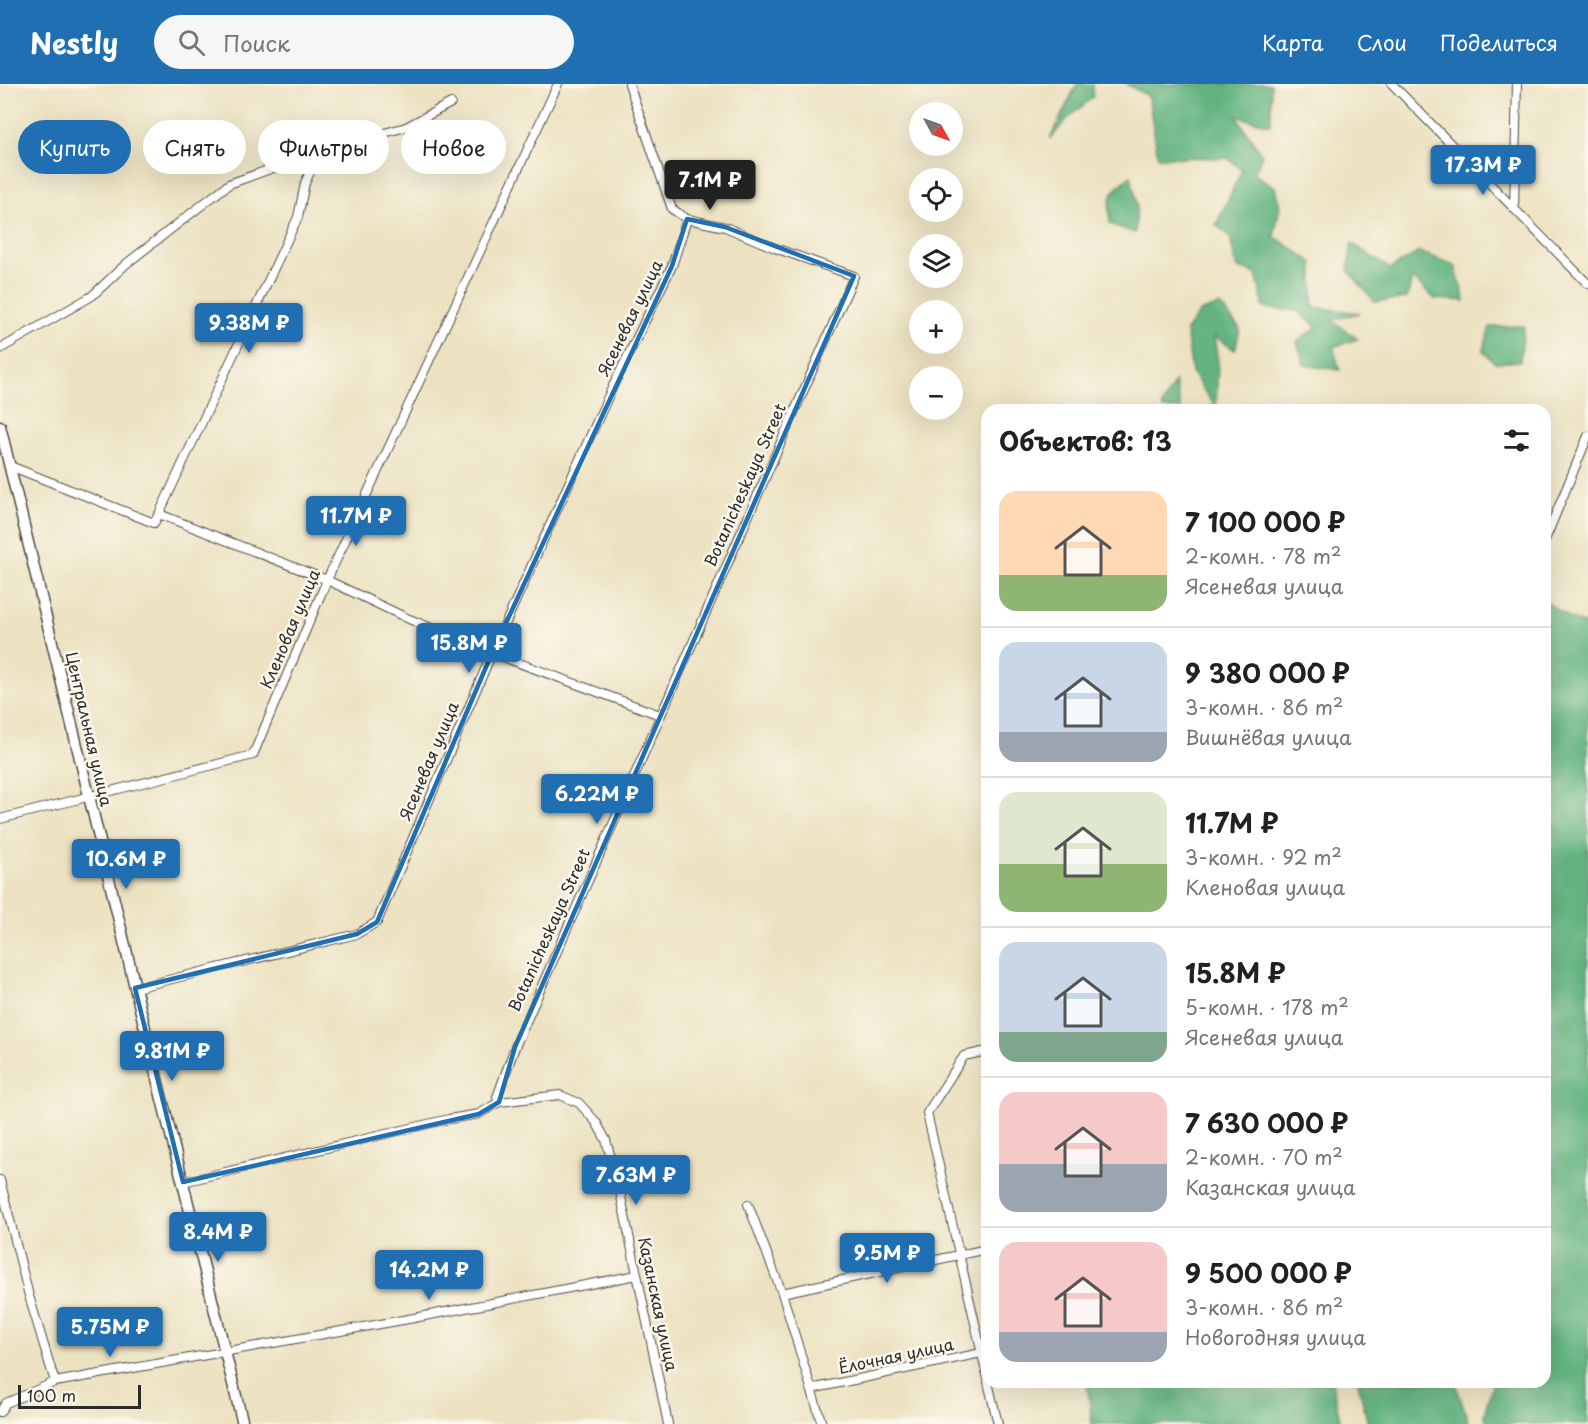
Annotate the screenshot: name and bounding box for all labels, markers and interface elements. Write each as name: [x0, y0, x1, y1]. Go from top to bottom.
search box: [154, 15, 574, 69]
text: Nestly: [30, 21, 118, 64]
icon: search: [175, 26, 208, 59]
text: Поиск: [223, 26, 290, 59]
text: Карта: [1262, 26, 1324, 58]
text: Слои: [1357, 26, 1407, 58]
text: Поделиться: [1440, 26, 1558, 58]
north arrow: [909, 102, 963, 156]
map controls: [909, 102, 963, 420]
chip: Купить: [18, 120, 131, 174]
chip: Снять: [143, 120, 246, 174]
chip: Фильтры: [258, 120, 389, 174]
chip: Новое: [401, 120, 506, 174]
pin: 17.3M ₽: [1428, 145, 1538, 196]
text: 17.3M ₽: [1445, 149, 1521, 179]
pin: 7.1M ₽: [661, 160, 759, 211]
text: 7.1M ₽: [678, 164, 742, 194]
button: locate: [909, 168, 963, 222]
button: layers: [909, 234, 963, 288]
street label: Ясеневая улица: [591, 255, 668, 380]
button: +: [909, 300, 963, 354]
pin: 9.38M ₽: [194, 303, 304, 354]
text: 9.38M ₽: [209, 307, 289, 337]
button: −: [909, 366, 963, 420]
street label: Botanicheskaya Street: [697, 399, 791, 570]
text: Объектов: 13: [999, 421, 1172, 460]
icon: filters: [1500, 424, 1533, 457]
pin: 11.7M ₽: [301, 496, 411, 547]
text: 11.7M ₽: [320, 500, 392, 530]
text: 7 100 000 ₽: [1185, 502, 1345, 541]
icon: home: [1047, 515, 1119, 587]
text: 2-комн. · 78 m²: [1185, 541, 1341, 571]
street label: Кленовая улица: [253, 565, 325, 692]
text: Ясеневая улица: [1185, 571, 1343, 601]
pin: 15.8M ₽: [414, 623, 524, 674]
text: 15.8M ₽: [430, 627, 508, 657]
street label: Центральная улица: [61, 649, 119, 808]
text: 9 380 000 ₽: [1185, 653, 1350, 692]
icon: home: [1047, 666, 1119, 738]
text: 3-комн. · 86 m²: [1185, 692, 1343, 722]
street label: Ясеневая улица: [392, 698, 464, 824]
text: Вишнёвая улица: [1185, 722, 1352, 752]
pin: 6.22M ₽: [542, 774, 652, 825]
text: 6.22M ₽: [555, 778, 639, 808]
text: 11.7M ₽: [1185, 803, 1278, 842]
icon: home: [1047, 816, 1119, 888]
pin: 10.6M ₽: [71, 839, 181, 890]
text: 3-комн. · 92 m²: [1185, 842, 1342, 872]
text: 10.6M ₽: [86, 843, 166, 873]
street label: Botanicheskaya Street: [501, 844, 595, 1015]
text: Кленовая улица: [1185, 872, 1345, 902]
text: 15.8M ₽: [1185, 953, 1285, 992]
icon: home: [1047, 966, 1119, 1038]
text: 5-комн. · 178 m²: [1185, 992, 1349, 1022]
text: Ясеневая улица: [1185, 1022, 1343, 1052]
pin: 9.81M ₽: [117, 1031, 227, 1082]
text: 9.81M ₽: [134, 1035, 210, 1065]
text: 7 630 000 ₽: [1185, 1103, 1348, 1142]
icon: home: [1047, 1116, 1119, 1188]
text: 2-комн. · 70 m²: [1185, 1142, 1343, 1172]
pin: 7.63M ₽: [581, 1155, 691, 1206]
text: 7.63M ₽: [596, 1159, 676, 1189]
text: Казанская улица: [1185, 1172, 1356, 1202]
pin: 8.4M ₽: [169, 1212, 267, 1263]
text: 8.4M ₽: [183, 1216, 253, 1246]
pin: 9.5M ₽: [838, 1233, 936, 1284]
street label: Казанская улица: [633, 1235, 685, 1373]
text: 9.5M ₽: [854, 1237, 920, 1267]
pin: 14.2M ₽: [374, 1250, 484, 1301]
text: 9 500 000 ₽: [1185, 1253, 1352, 1292]
text: 14.2M ₽: [389, 1254, 469, 1284]
icon: home: [1047, 1266, 1119, 1338]
text: 3-комн. · 86 m²: [1185, 1292, 1343, 1322]
pin: 5.75M ₽: [55, 1307, 165, 1358]
text: 5.75M ₽: [71, 1311, 149, 1341]
text: Новогодняя улица: [1185, 1322, 1366, 1352]
street label: Ёлочная улица: [836, 1331, 956, 1379]
scale bar: [18, 1382, 141, 1410]
text: 100 m: [27, 1383, 76, 1407]

